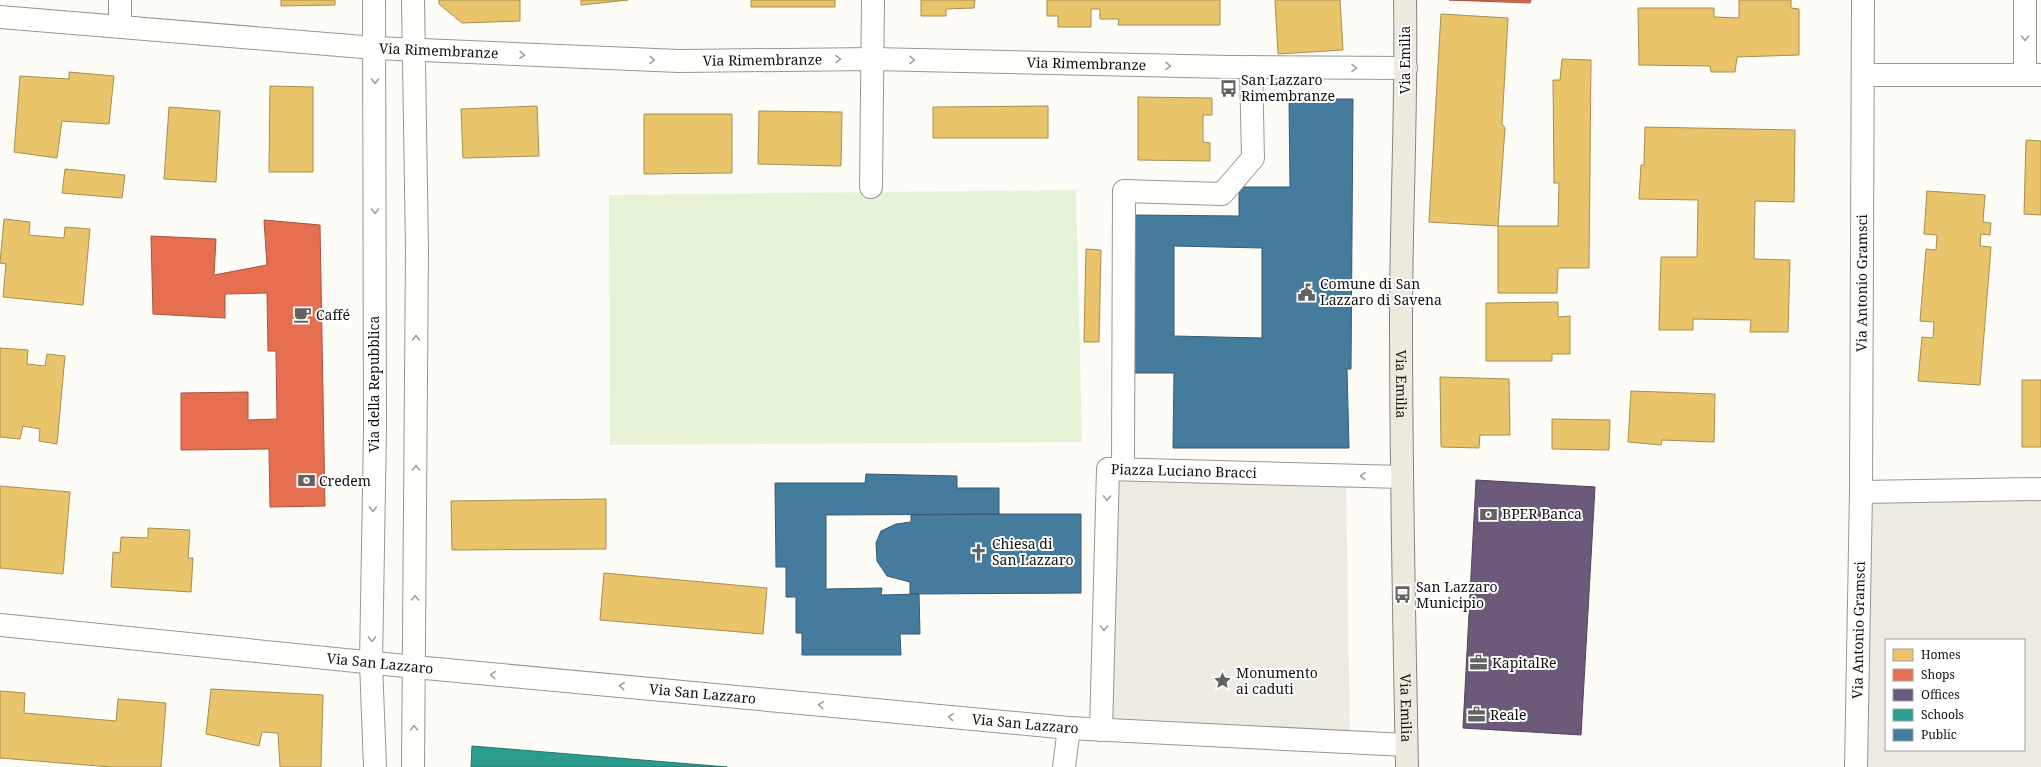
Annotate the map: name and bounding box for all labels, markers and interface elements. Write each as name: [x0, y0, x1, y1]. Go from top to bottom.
street label: Via Emilia: [1395, 26, 1414, 94]
one-way arrow: [2021, 35, 2029, 41]
street label: Via Rimembranze: [379, 38, 499, 62]
one-way arrow: [519, 50, 525, 59]
street label: Via Rimembranze: [703, 50, 822, 70]
street label: Via Rimembranze: [1026, 52, 1146, 74]
one-way arrow: [835, 55, 841, 63]
one-way arrow: [909, 55, 915, 64]
one-way arrow: [649, 56, 655, 64]
one-way arrow: [1165, 62, 1171, 70]
one-way arrow: [1351, 64, 1357, 73]
place label: San Lazzaro Rimembranze: [1241, 70, 1335, 105]
one-way arrow: [371, 78, 379, 84]
bus stop icon: San Lazzaro Rimembranze: [1218, 78, 1238, 98]
one-way arrow: [371, 208, 379, 214]
street label: Via Antonio Gramsci: [1852, 214, 1871, 352]
place label: Comune di San Lazzaro di Savena: [1320, 274, 1442, 309]
public building icon: Comune di San Lazzaro di Savena: [1297, 282, 1317, 302]
cafe icon: Caffé: [293, 305, 313, 325]
place label: Caffé: [316, 305, 350, 324]
street label: Via della Repubblica: [364, 316, 383, 452]
one-way arrow: [412, 335, 420, 341]
street label: Via Emilia: [1392, 350, 1411, 418]
street label: Piazza Luciano Bracci: [1111, 459, 1258, 482]
one-way arrow: [412, 465, 420, 471]
bank icon: Credem: [296, 471, 316, 491]
place label: Credem: [319, 471, 371, 490]
one-way arrow: [1360, 472, 1366, 481]
one-way arrow: [1103, 495, 1111, 501]
bank icon: BPER Banca: [1479, 504, 1499, 524]
place label: BPER Banca: [1502, 504, 1582, 523]
one-way arrow: [369, 506, 378, 512]
place label: Chiesa di San Lazzaro: [992, 534, 1074, 569]
church icon: Chiesa di San Lazzaro: [969, 542, 989, 562]
street label: Via Antonio Gramsci: [1847, 560, 1869, 699]
place label: San Lazzaro Municipio: [1416, 577, 1498, 612]
bus stop icon: San Lazzaro Municipio: [1393, 585, 1413, 605]
one-way arrow: [411, 595, 419, 601]
one-way arrow: [1100, 625, 1108, 631]
one-way arrow: [368, 636, 376, 642]
legend: [1885, 639, 2025, 751]
text: Homes: [1921, 646, 1961, 663]
street label: Via San Lazzaro: [326, 648, 434, 678]
office icon: KapitalRe: [1469, 653, 1489, 673]
place label: KapitalRe: [1492, 653, 1557, 672]
place label: Monumento ai caduti: [1236, 663, 1318, 698]
text: Shops: [1921, 666, 1955, 683]
one-way arrow: [489, 670, 496, 679]
place icon: Monumento ai caduti: [1213, 671, 1233, 691]
street label: Via Emilia: [1396, 673, 1417, 743]
street label: Via San Lazzaro: [648, 679, 757, 708]
one-way arrow: [619, 682, 625, 691]
text: Offices: [1921, 686, 1960, 703]
one-way arrow: [818, 701, 824, 710]
office icon: Reale: [1467, 705, 1487, 725]
place label: Reale: [1490, 705, 1526, 724]
text: Schools: [1921, 706, 1964, 723]
street label: Via San Lazzaro: [971, 709, 1079, 737]
one-way arrow: [948, 713, 954, 722]
one-way arrow: [410, 725, 418, 731]
text: Public: [1921, 726, 1957, 743]

